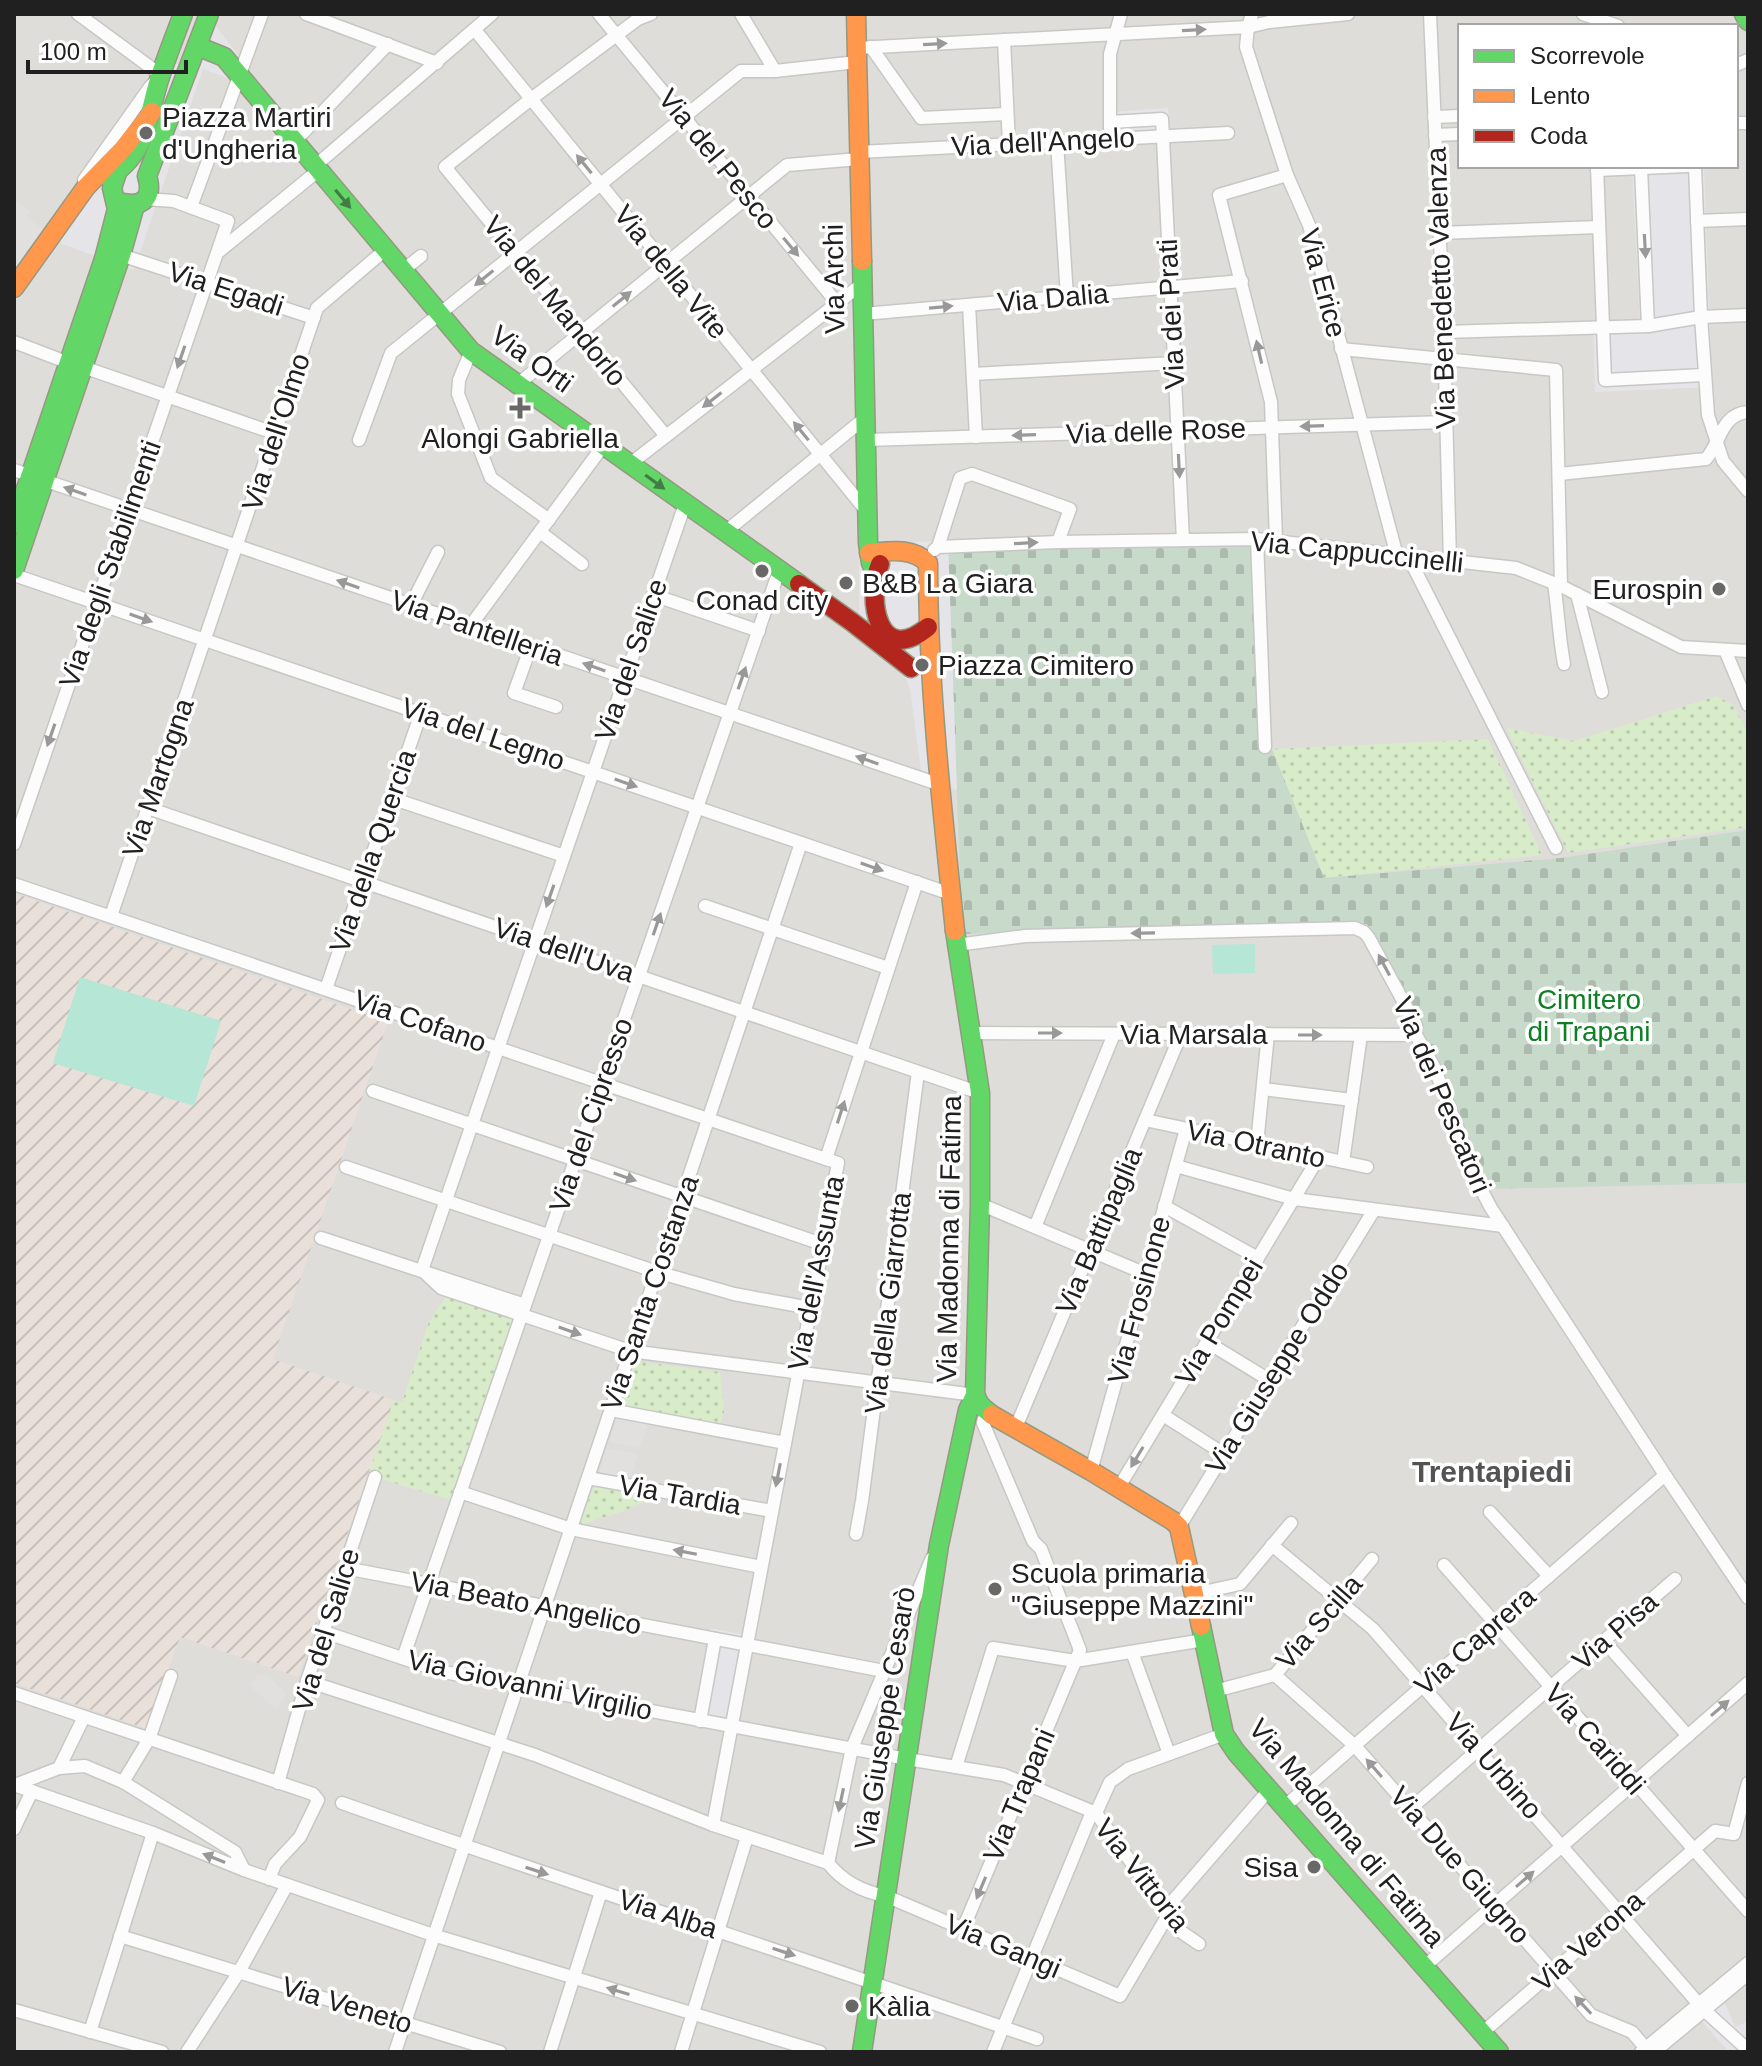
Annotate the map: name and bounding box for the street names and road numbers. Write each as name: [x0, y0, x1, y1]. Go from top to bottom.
street label: Via del Pesco: [652, 83, 784, 235]
street label: Via dell'Angelo: [950, 122, 1136, 162]
street label: Via Benedetto Valenza: [1421, 146, 1461, 430]
street label: Via della Vite: [608, 199, 734, 345]
street label: Via del Mandorlo: [477, 210, 633, 392]
street label: Via Archi: [818, 224, 850, 334]
street label: Via Erice: [1294, 225, 1352, 341]
street label: Via dei Prati: [1152, 238, 1190, 390]
street label: Via Egadi: [164, 256, 288, 322]
street label: Via Dalia: [996, 278, 1110, 318]
street label: Via Orti: [485, 319, 579, 399]
street label: Via dell'Olmo: [236, 349, 316, 515]
street label: Via delle Rose: [1065, 412, 1247, 450]
street label: Via degli Stabilimenti: [53, 436, 167, 692]
street label: Via Cappuccinelli: [1249, 525, 1465, 579]
street label: Via del Salice: [589, 575, 673, 745]
street label: Via Pantelleria: [387, 584, 568, 672]
street label: Via del Legno: [397, 692, 569, 776]
street label: Via Martogna: [116, 694, 200, 862]
street label: Via della Quercia: [324, 745, 422, 957]
street label: Via dell'Uva: [490, 912, 639, 989]
street label: Via Cofano: [350, 984, 490, 1058]
street label: Via dei Pescatori: [1387, 992, 1497, 1198]
street label: Via del Cipresso: [543, 1014, 639, 1216]
street label: Via Marsala: [1120, 1019, 1268, 1050]
street label: Via Madonna di Fatima: [931, 1095, 967, 1383]
street label: Via Otranto: [1184, 1114, 1328, 1174]
street label: Via Battipaglia: [1050, 1142, 1148, 1319]
street label: Via Santa Costanza: [595, 1171, 705, 1415]
street label: Via dell'Assunta: [782, 1173, 850, 1373]
street label: Via della Giarrotta: [859, 1190, 917, 1416]
street label: Via Frosinone: [1102, 1213, 1176, 1387]
street label: Via Pompei: [1169, 1253, 1269, 1391]
street label: Via Giuseppe Oddo: [1199, 1256, 1355, 1480]
street label: Via Tardia: [616, 1469, 744, 1521]
street label: Via del Salice: [286, 1545, 366, 1715]
street label: Via Beato Angelico: [408, 1565, 644, 1641]
street label: Via Scilla: [1270, 1568, 1369, 1675]
street label: Via Caprera: [1409, 1580, 1542, 1702]
street label: Via Giuseppe Cesarò: [849, 1584, 921, 1852]
street label: Via Pisa: [1566, 1585, 1664, 1676]
street label: Via Giovanni Virgilio: [405, 1644, 655, 1726]
street label: Via Cariddi: [1539, 1677, 1651, 1801]
street label: Via Urbino: [1440, 1707, 1548, 1825]
street label: Via Madonna di Fatima: [1243, 1713, 1452, 1953]
street label: Via Trapani: [977, 1724, 1061, 1866]
street label: Via Due Giugno: [1384, 1780, 1536, 1950]
street label: Via Vittoria: [1088, 1813, 1196, 1938]
street label: Via Alba: [615, 1883, 722, 1945]
street label: Via Verona: [1526, 1884, 1650, 1997]
street label: Via Gangi: [941, 1908, 1065, 1984]
street label: Via Veneto: [278, 1970, 416, 2040]

